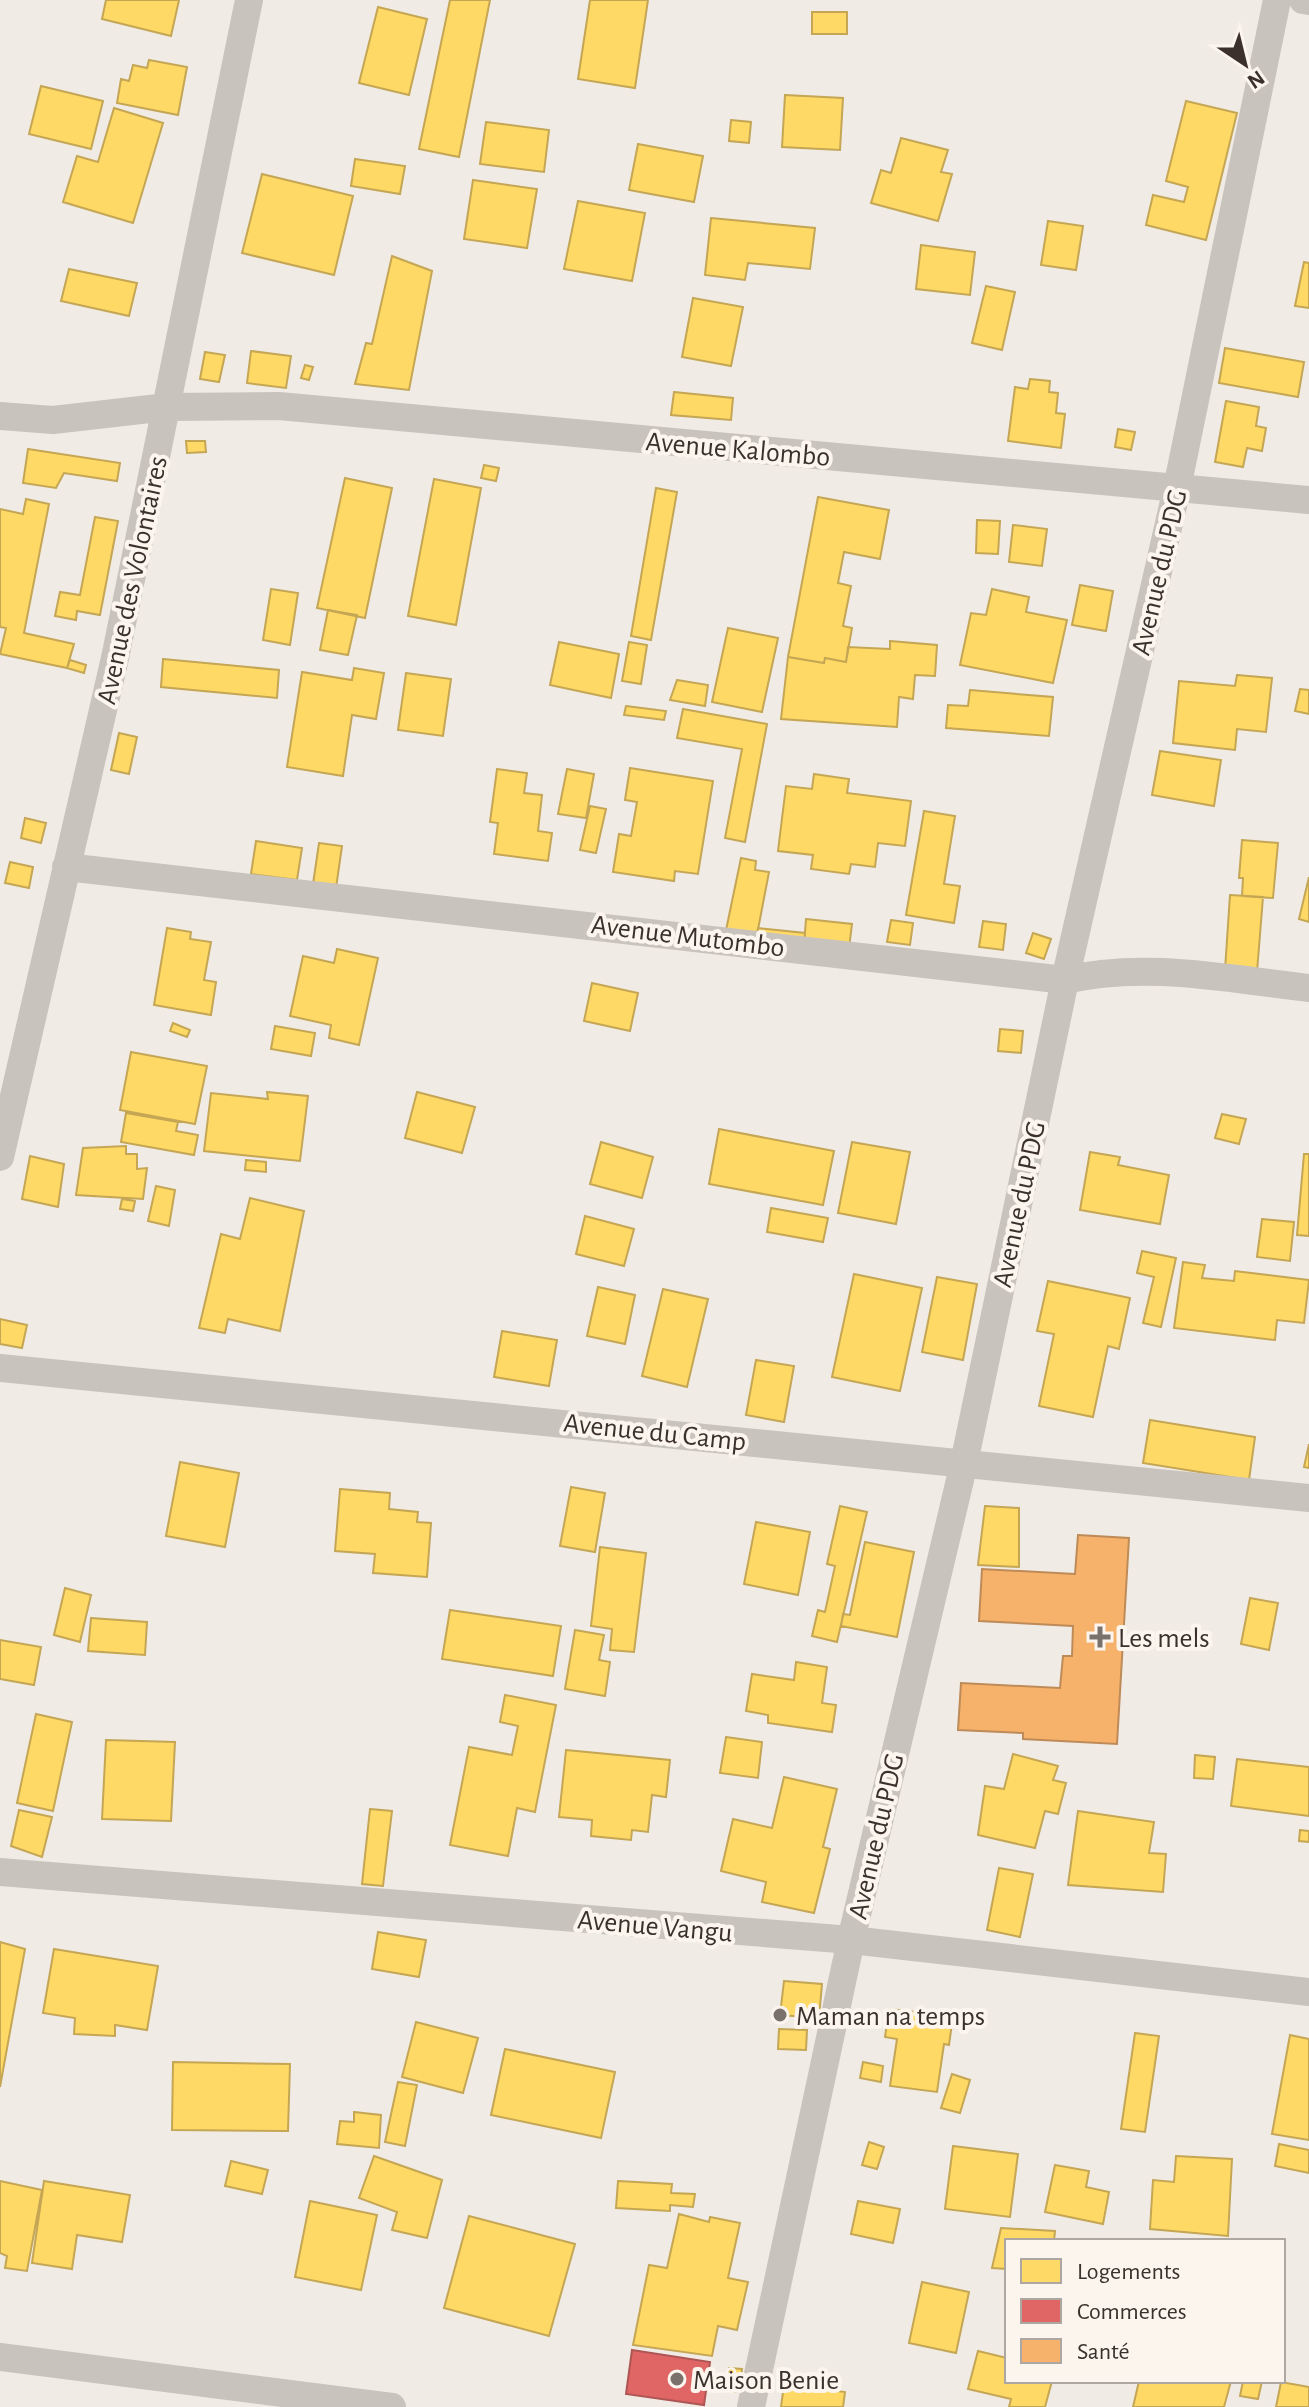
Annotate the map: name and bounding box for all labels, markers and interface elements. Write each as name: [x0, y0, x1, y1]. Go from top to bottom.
north arrow: [1205, 24, 1285, 104]
text: N: [1243, 66, 1268, 93]
street label: Avenue Kalombo: [644, 428, 831, 472]
street label: Avenue des Volontaires: [93, 454, 173, 707]
street label: Avenue du PDG: [1127, 487, 1193, 658]
street label: Avenue Mutombo: [589, 911, 786, 963]
street label: Avenue du PDG: [989, 1119, 1051, 1290]
street label: Avenue du Camp: [562, 1409, 748, 1457]
place label: Les mels: [1118, 1625, 1210, 1653]
marker: Les mels: [1089, 1626, 1111, 1648]
street label: Avenue du PDG: [844, 1751, 910, 1922]
street label: Avenue Vangu: [576, 1906, 734, 1948]
place label: Maman na temps: [796, 2003, 985, 2031]
marker: Maman na temps: [771, 2006, 789, 2024]
legend: [1005, 2239, 1285, 2383]
text: Logements: [1077, 2260, 1180, 2284]
text: Commerces: [1077, 2300, 1187, 2324]
text: Santé: [1077, 2340, 1129, 2364]
place label: Maison Benie: [693, 2367, 839, 2395]
marker: Maison Benie: [668, 2370, 686, 2388]

